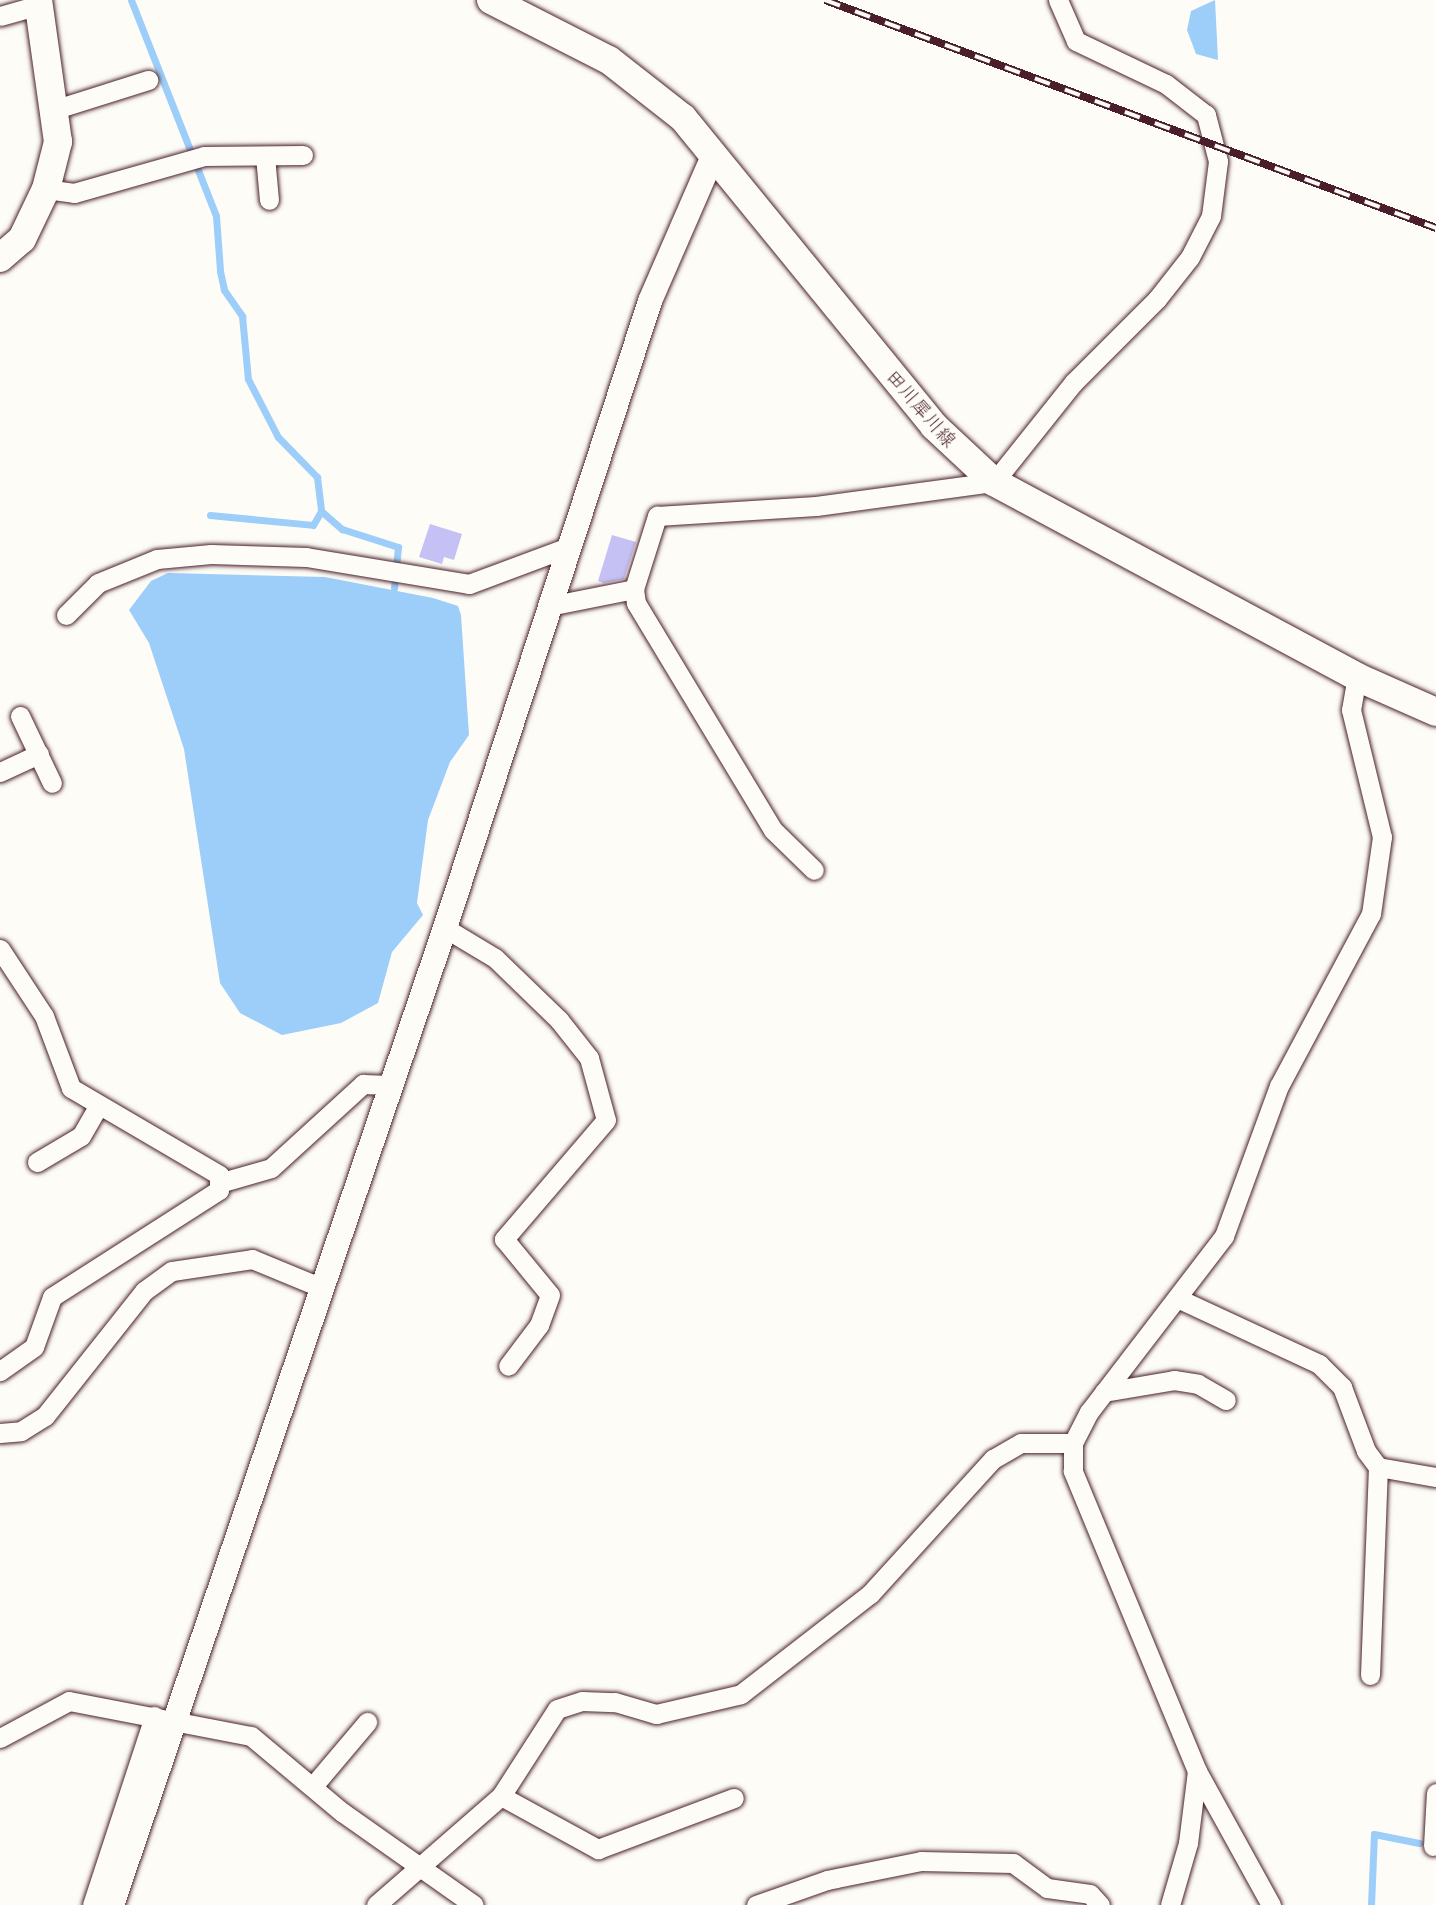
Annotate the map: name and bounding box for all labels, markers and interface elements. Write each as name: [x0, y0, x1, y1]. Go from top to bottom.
street label: 田川犀川線: [882, 365, 962, 451]

